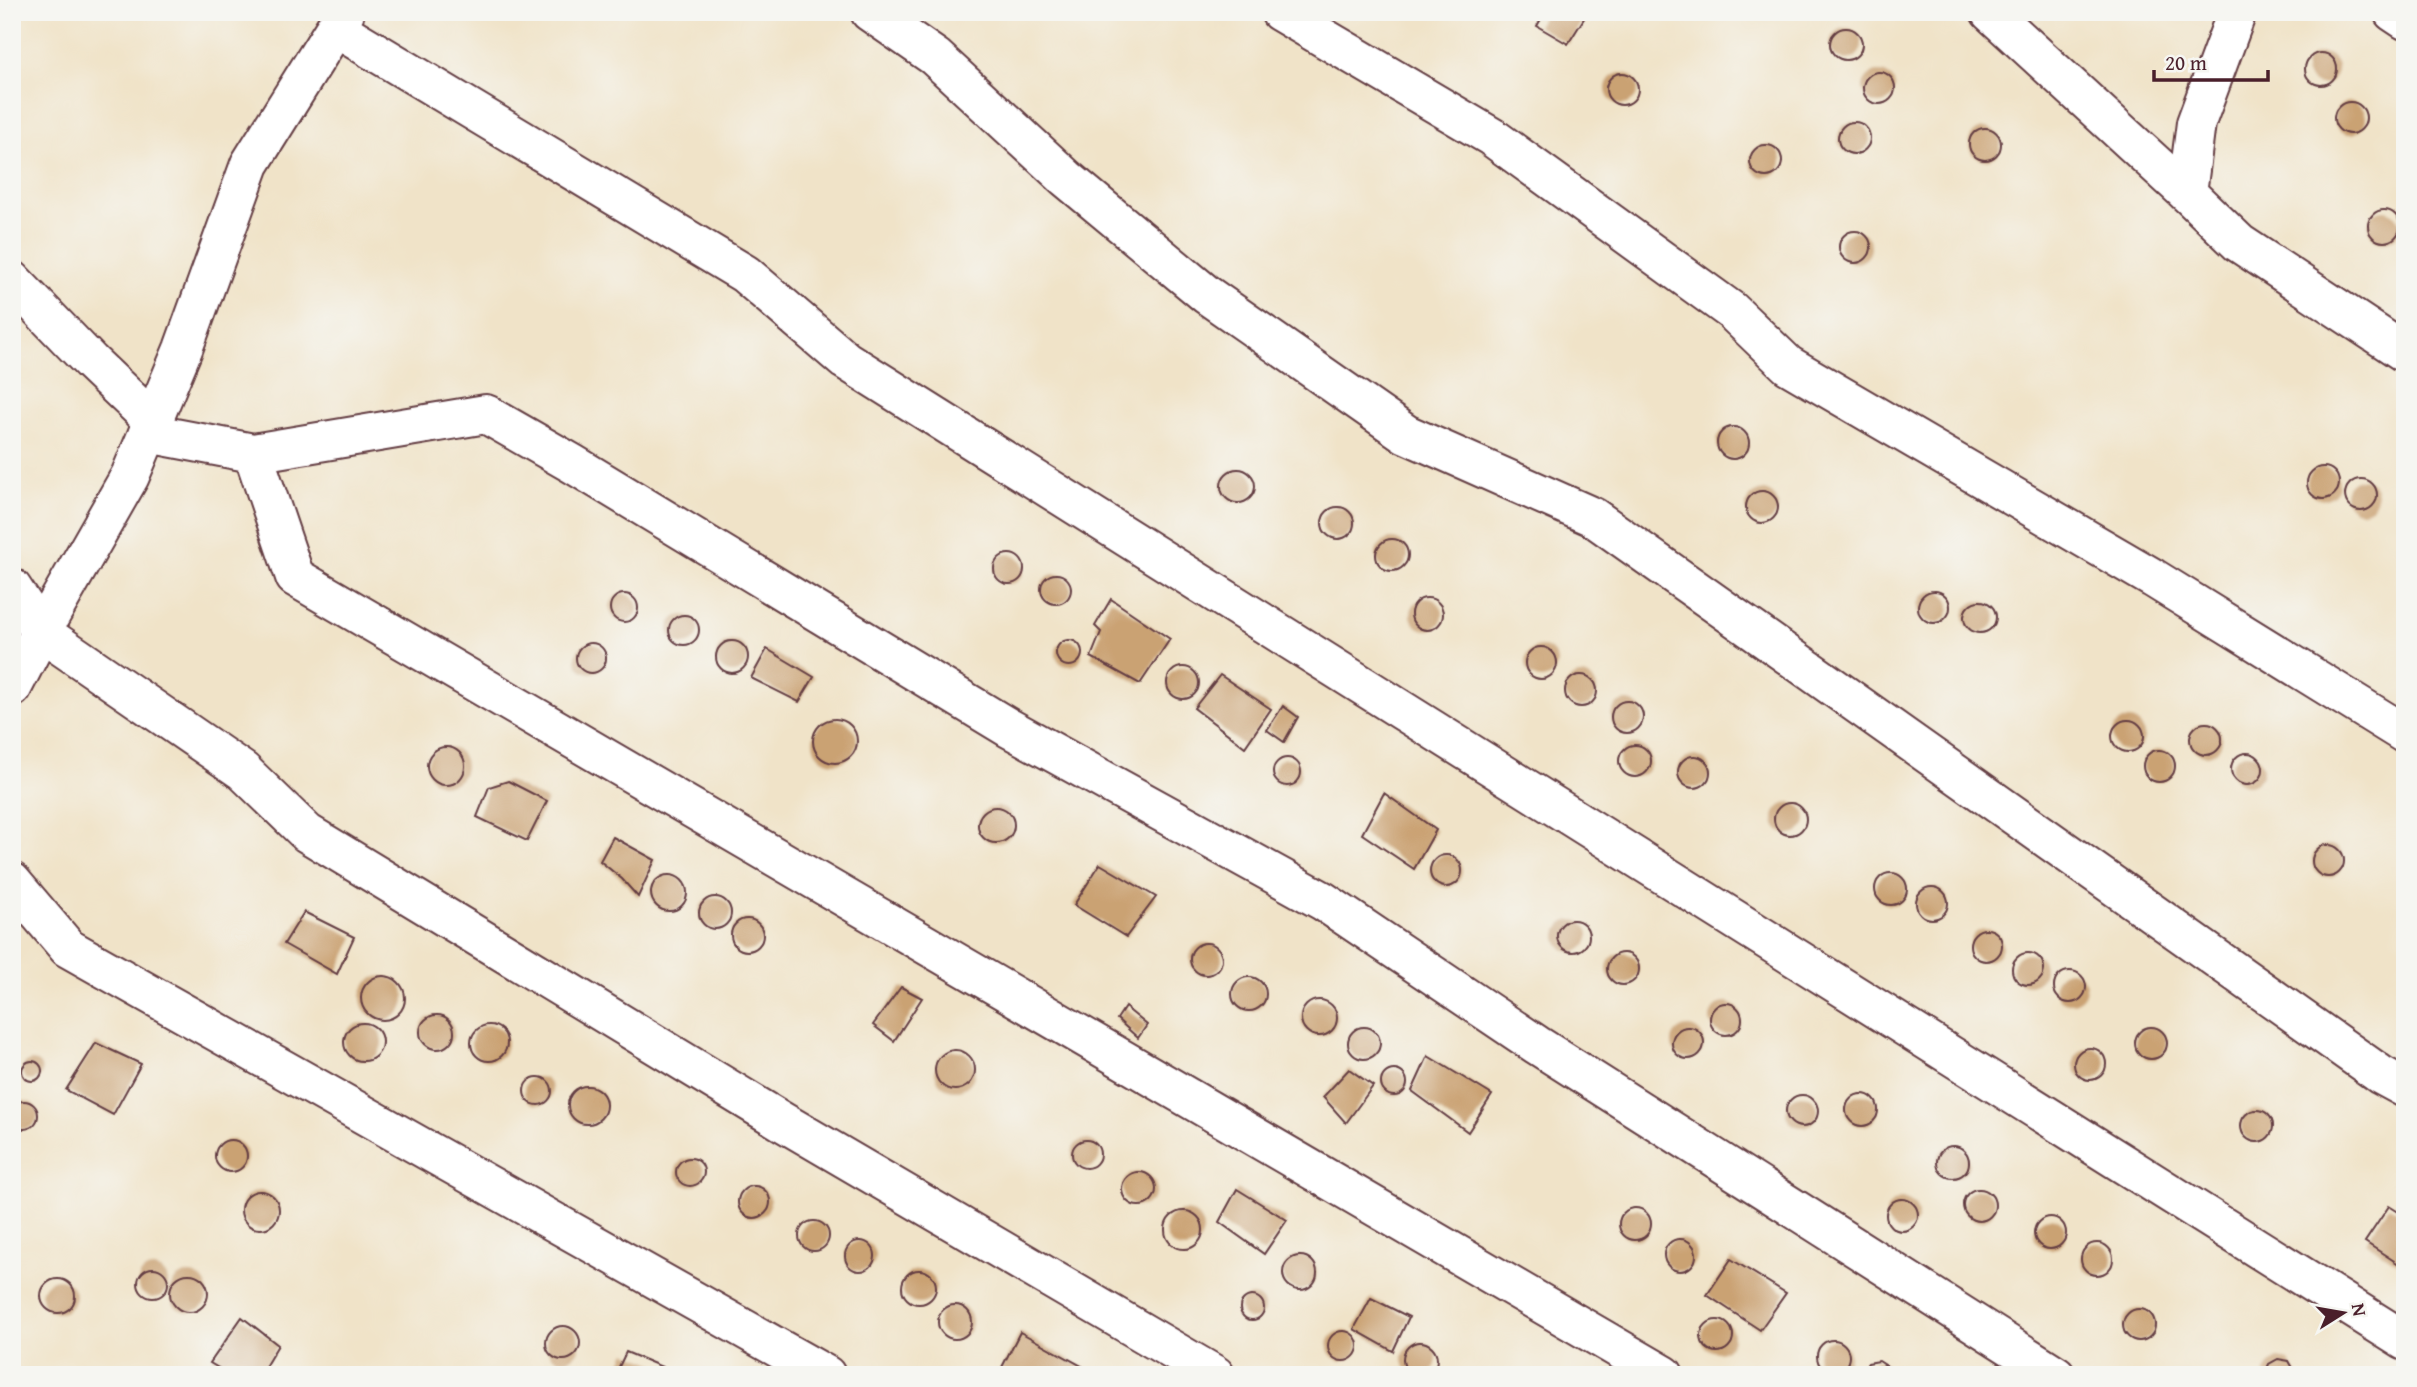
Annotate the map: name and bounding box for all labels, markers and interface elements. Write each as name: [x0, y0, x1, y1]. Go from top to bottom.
scale bar: [2154, 38, 2268, 82]
text: 20 m: [2165, 47, 2207, 78]
north arrow: [2308, 1278, 2378, 1348]
text: N: [2345, 1301, 2375, 1319]

